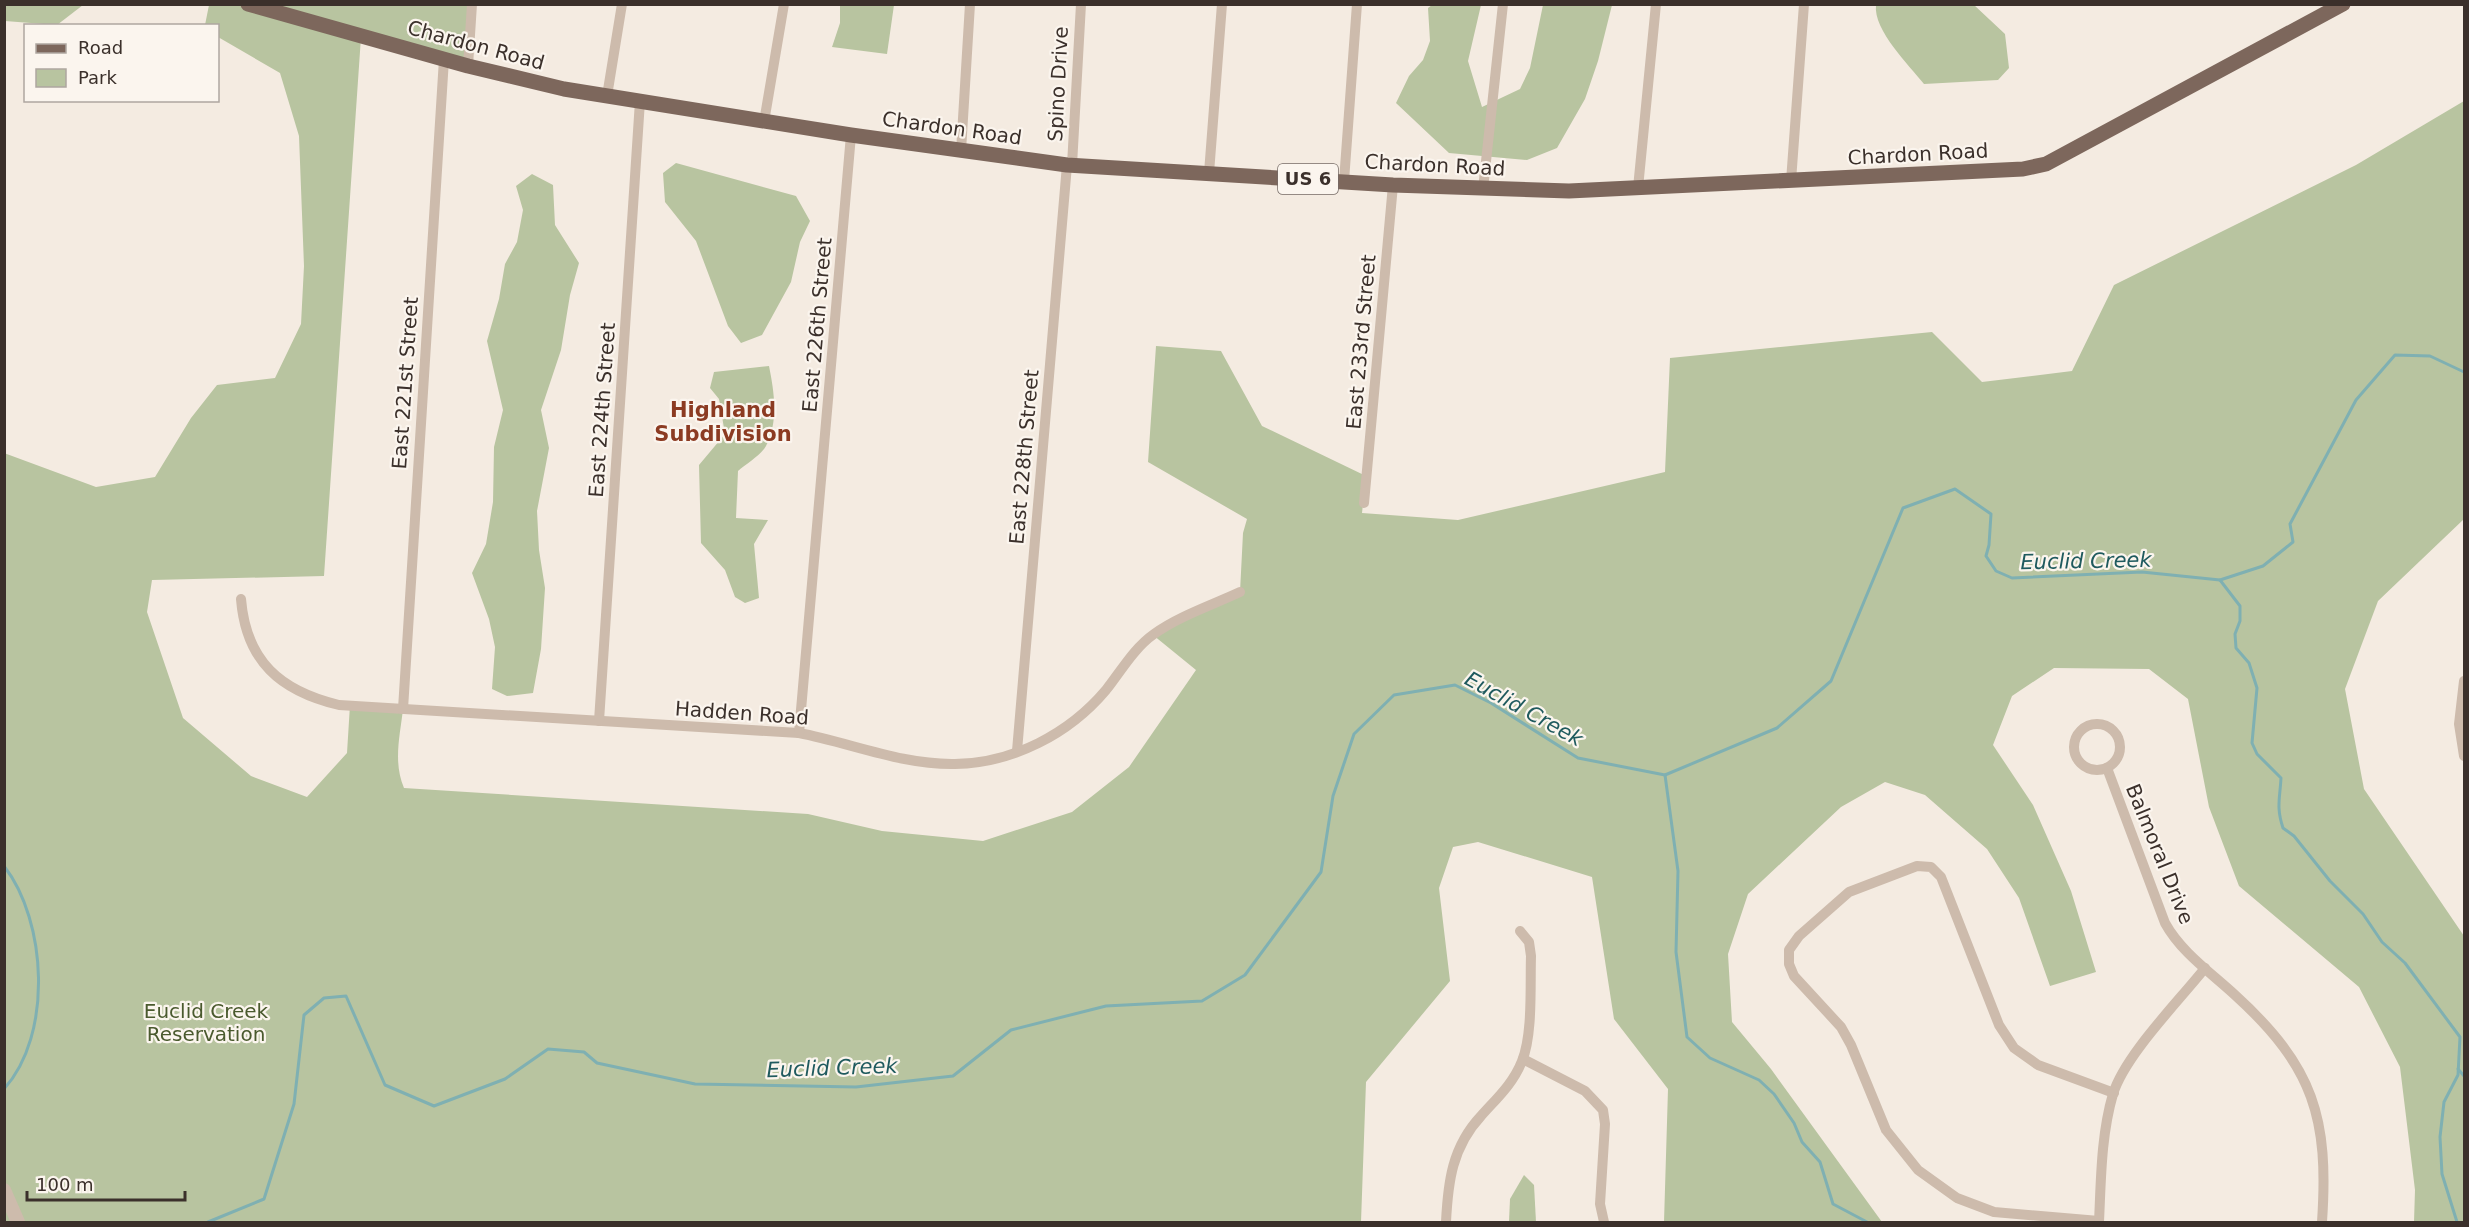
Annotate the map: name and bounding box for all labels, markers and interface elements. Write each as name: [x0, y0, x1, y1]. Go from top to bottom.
street label: Chardon Road: [405, 15, 547, 75]
legend: [24, 24, 219, 102]
street label: Spino Drive: [1043, 26, 1073, 142]
text: Road: [78, 37, 123, 58]
text: Park: [78, 67, 117, 88]
street label: Chardon Road: [881, 106, 1023, 150]
street label: Chardon Road: [1847, 138, 1989, 170]
street label: Chardon Road: [1364, 149, 1506, 181]
road number: US 6: [1278, 164, 1338, 194]
street label: East 226th Street: [797, 236, 837, 413]
street label: East 233rd Street: [1341, 253, 1381, 430]
street label: East 221st Street: [387, 296, 423, 470]
street label: East 224th Street: [584, 322, 620, 498]
street label: East 228th Street: [1004, 368, 1044, 545]
district label: Highland Subdivision: [654, 398, 792, 446]
water label: Euclid Creek: [2020, 548, 2153, 574]
water label: Euclid Creek: [1461, 667, 1588, 752]
street label: Hadden Road: [674, 696, 810, 730]
street label: Balmoral Drive: [2121, 780, 2199, 928]
park label: Euclid Creek Reservation: [144, 999, 269, 1046]
water label: Euclid Creek: [766, 1054, 899, 1082]
scale bar: [27, 1164, 184, 1202]
text: 100 m: [36, 1174, 94, 1195]

